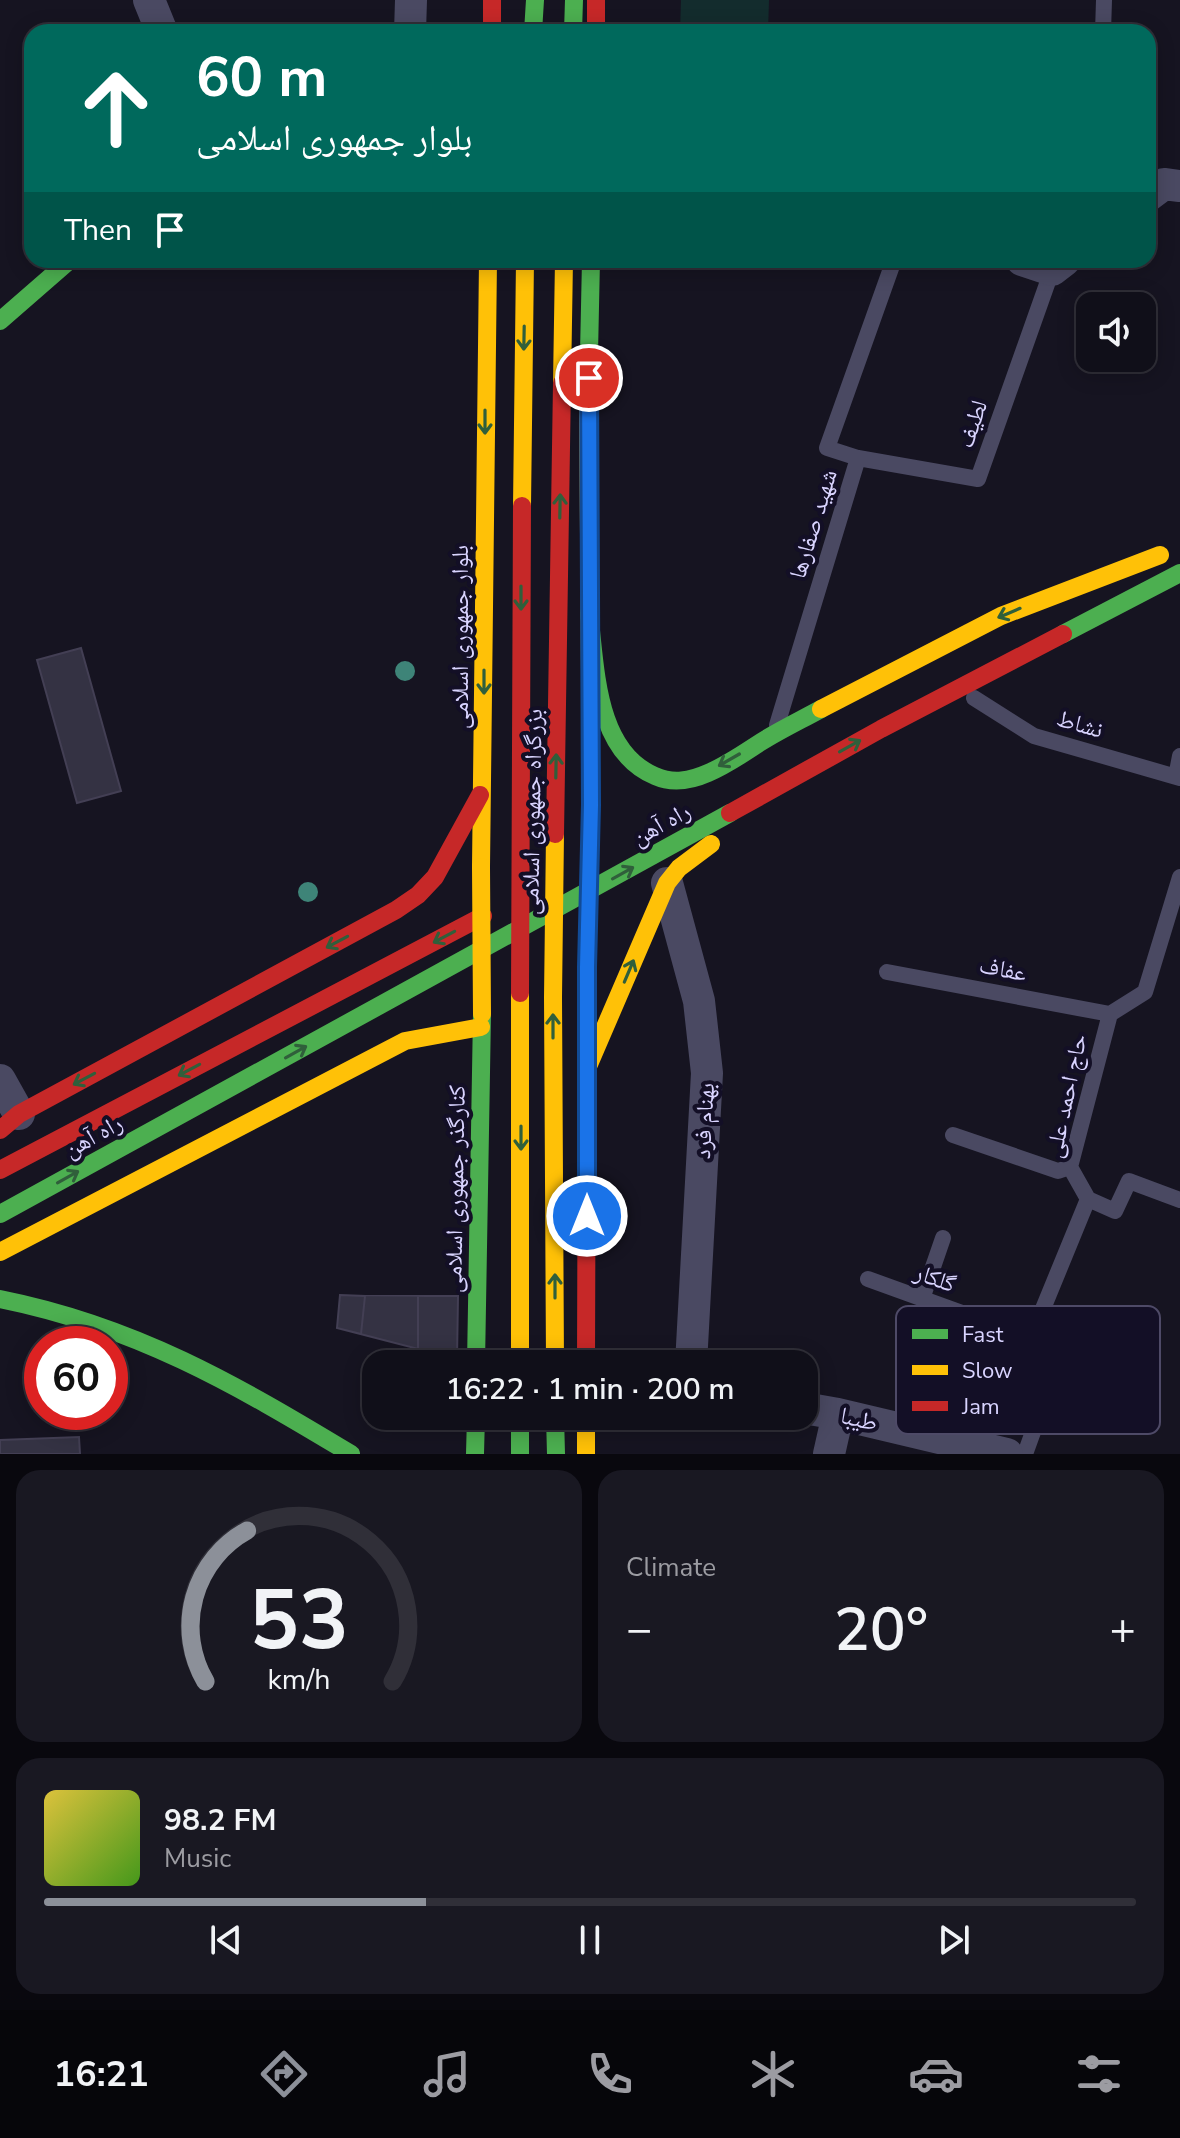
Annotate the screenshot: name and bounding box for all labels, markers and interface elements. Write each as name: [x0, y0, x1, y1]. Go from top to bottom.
text: 60 m: [196, 39, 327, 116]
icon: ahead: [64, 56, 168, 160]
text: بلوار جمهوری اسلامی: [196, 114, 472, 163]
icon: arrive: [148, 208, 192, 252]
text: Then: [64, 210, 132, 251]
map controls: [1076, 292, 1156, 372]
button: sound: [1076, 292, 1156, 372]
one-way arrow: [516, 324, 532, 351]
pin: [555, 344, 623, 412]
icon: arrive: [567, 356, 611, 400]
street label: لطیف: [949, 396, 995, 452]
one-way arrow: [477, 408, 493, 435]
street label: شهید صفارها: [781, 465, 845, 583]
one-way arrow: [553, 493, 568, 520]
street label: بلوار جمهوری اسلامی: [444, 545, 476, 729]
one-way arrow: [513, 584, 529, 611]
one-way arrow: [997, 607, 1022, 622]
one-way arrow: [476, 668, 492, 695]
street label: نشاط: [1053, 702, 1107, 746]
street label: بزرگراه جمهوری اسلامی: [514, 709, 550, 915]
one-way arrow: [837, 738, 861, 754]
one-way arrow: [549, 753, 564, 780]
one-way arrow: [718, 753, 742, 768]
street label: راه آهن: [626, 795, 696, 853]
one-way arrow: [611, 865, 634, 881]
one-way arrow: [433, 929, 456, 945]
one-way arrow: [326, 934, 349, 950]
street label: عفاف: [976, 949, 1030, 989]
one-way arrow: [623, 960, 638, 984]
one-way arrow: [545, 1013, 561, 1040]
street label: حاج احمد علی: [1037, 1031, 1095, 1161]
one-way arrow: [284, 1044, 308, 1059]
one-way arrow: [178, 1063, 201, 1079]
one-way arrow: [72, 1072, 96, 1087]
street label: بهنام فرد: [686, 1082, 722, 1160]
street label: کنارگذر جمهوری اسلامی: [437, 1084, 473, 1293]
street label: راه آهن: [58, 1107, 128, 1165]
one-way arrow: [513, 1124, 529, 1151]
one-way arrow: [56, 1169, 80, 1184]
position arrow: [545, 1174, 629, 1258]
street label: گلکار: [909, 1255, 960, 1300]
one-way arrow: [547, 1273, 562, 1300]
legend: [896, 1306, 1160, 1434]
text: Fast: [962, 1320, 1004, 1350]
speed limit sign: 60: [24, 1326, 128, 1430]
text: Slow: [962, 1356, 1013, 1386]
text: 16:22 · 1 min · 200 m: [445, 1369, 735, 1410]
text: Jam: [961, 1392, 1000, 1422]
street label: طیبا: [837, 1399, 881, 1439]
text: Climate: [626, 1550, 716, 1585]
text: 53: [249, 1564, 349, 1677]
text: 20°: [834, 1589, 928, 1671]
text: −: [626, 1600, 652, 1660]
text: +: [1110, 1600, 1136, 1660]
text: km/h: [268, 1660, 330, 1699]
text: 98.2 FM: [164, 1800, 276, 1841]
text: Music: [164, 1841, 231, 1876]
icon: previous: [204, 1918, 248, 1962]
icon: pause: [568, 1918, 612, 1962]
icon: next: [932, 1918, 976, 1962]
icon: directions: [256, 2046, 312, 2102]
icon: music: [419, 2046, 475, 2102]
icon: phone: [582, 2046, 638, 2102]
icon: climate: [745, 2046, 801, 2102]
icon: car: [908, 2046, 964, 2102]
icon: filters: [1071, 2046, 1127, 2102]
text: 16:21: [53, 2050, 149, 2099]

